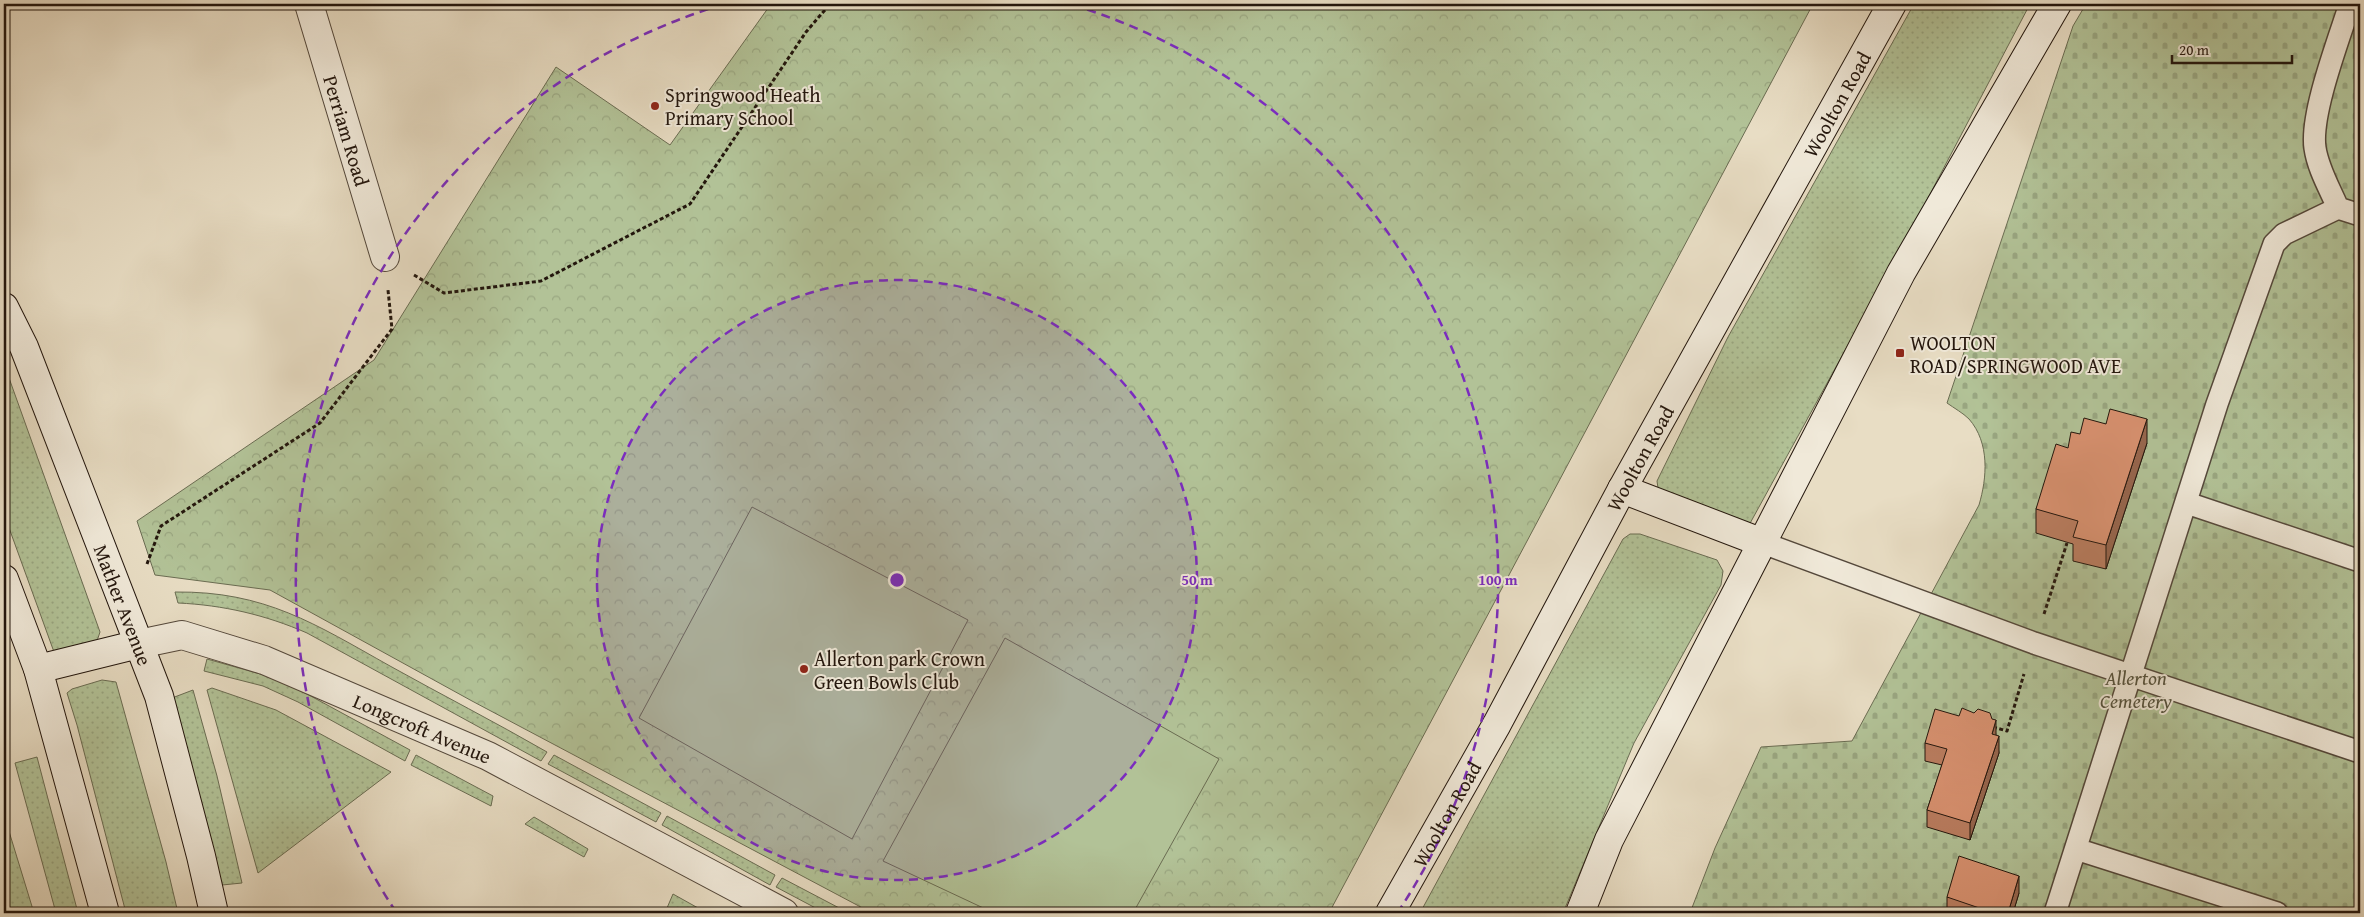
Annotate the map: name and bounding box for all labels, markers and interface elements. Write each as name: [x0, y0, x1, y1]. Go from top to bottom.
scale bar: [2172, 32, 2292, 64]
text: 20 m: [2179, 39, 2210, 60]
street label: Woolton Road: [1795, 46, 1878, 162]
street label: Perriam Road: [317, 71, 377, 190]
place label: Springwood Heath Primary School: [665, 80, 820, 132]
marker: Springwood Heath Primary School: [649, 100, 661, 112]
place label: WOOLTON ROAD/SPRINGWOOD AVE: [1910, 328, 2121, 380]
marker: WOOLTON ROAD/SPRINGWOOD AVE: [1894, 347, 1906, 359]
street label: Woolton Road: [1598, 399, 1681, 516]
street label: Mather Avenue: [87, 540, 160, 669]
text: 50 m: [1181, 569, 1213, 590]
text: 100 m: [1478, 569, 1518, 590]
centre of rings: [888, 571, 906, 589]
place label: Allerton park Crown Green Bowls Club: [814, 644, 985, 696]
marker: Allerton park Crown Green Bowls Club: [798, 663, 810, 675]
park label: Allerton Cemetery: [2100, 663, 2172, 715]
street label: Longcroft Avenue: [349, 685, 496, 770]
street label: Woolton Road: [1405, 755, 1488, 872]

